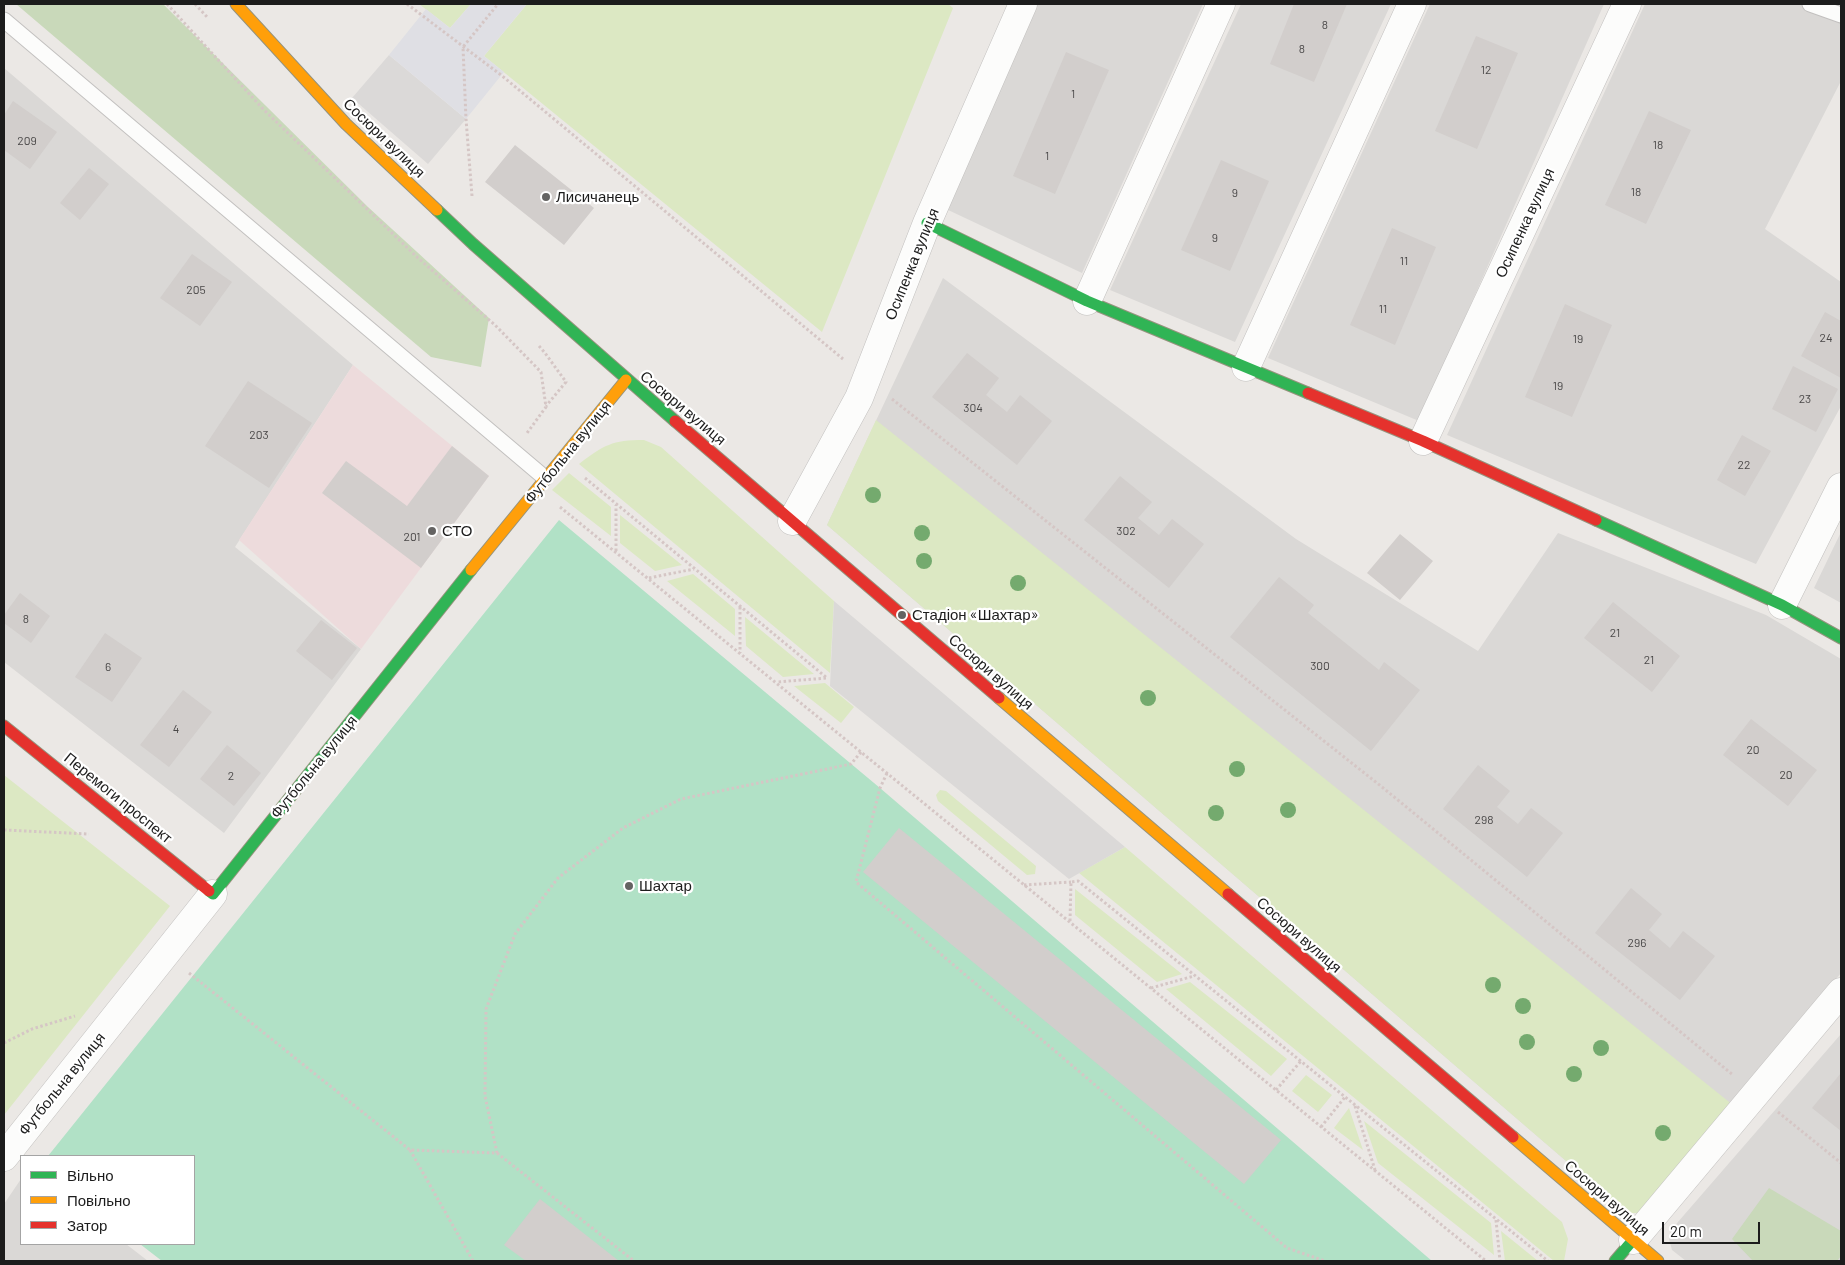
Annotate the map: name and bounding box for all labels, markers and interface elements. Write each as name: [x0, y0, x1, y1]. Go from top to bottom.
house number: 8: [1322, 18, 1328, 32]
house number: 8: [1299, 42, 1305, 56]
house number: 12: [1481, 63, 1491, 77]
house number: 1: [1071, 87, 1075, 101]
street label: Сосюри вулиця: [340, 95, 428, 181]
house number: 209: [17, 134, 37, 148]
house number: 18: [1653, 138, 1663, 152]
house number: 1: [1045, 149, 1049, 163]
street label: Осипенка вулиця: [1492, 165, 1558, 281]
house number: 18: [1631, 185, 1641, 199]
house number: 9: [1232, 186, 1238, 200]
place label: Лисичанець: [556, 188, 639, 206]
marker: Лисичанець: [540, 191, 552, 203]
street label: Осипенка вулиця: [881, 205, 943, 323]
house number: 9: [1212, 231, 1218, 245]
house number: 11: [1400, 254, 1408, 268]
house number: 205: [186, 283, 206, 297]
house number: 11: [1379, 302, 1387, 316]
house number: 24: [1819, 331, 1833, 345]
house number: 19: [1573, 332, 1583, 346]
street label: Сосюри вулиця: [636, 367, 730, 449]
house number: 19: [1553, 379, 1563, 393]
house number: 23: [1799, 392, 1811, 406]
street label: Футбольна вулиця: [521, 397, 615, 507]
house number: 304: [963, 401, 983, 415]
house number: 203: [249, 428, 269, 442]
house number: 22: [1738, 458, 1750, 472]
place label: СТО: [442, 522, 472, 540]
house number: 302: [1116, 524, 1136, 538]
marker: СТО: [426, 525, 438, 537]
house number: 201: [403, 530, 421, 544]
place label: Стадіон «Шахтар»: [912, 606, 1039, 624]
marker: Стадіон «Шахтар»: [896, 609, 908, 621]
house number: 8: [23, 612, 29, 626]
house number: 21: [1610, 626, 1620, 640]
street label: Сосюри вулиця: [945, 630, 1037, 714]
house number: 21: [1644, 653, 1654, 667]
house number: 300: [1310, 659, 1330, 673]
house number: 6: [105, 660, 111, 674]
street label: Футбольна вулиця: [267, 712, 361, 822]
house number: 4: [173, 722, 179, 736]
house number: 20: [1746, 743, 1760, 757]
street label: Перемоги проспект: [60, 749, 176, 847]
house number: 20: [1779, 768, 1793, 782]
house number: 2: [228, 769, 234, 783]
house number: 298: [1475, 813, 1493, 827]
place label: Шахтар: [639, 877, 692, 895]
marker: Шахтар: [623, 880, 635, 892]
street label: Сосюри вулиця: [1253, 893, 1345, 977]
house number: 296: [1628, 936, 1646, 950]
street label: Футбольна вулиця: [15, 1029, 109, 1139]
legend: [20, 1155, 195, 1245]
street label: Сосюри вулиця: [1561, 1156, 1653, 1240]
text: Вільно: [67, 1166, 114, 1184]
text: Повільно: [67, 1191, 131, 1209]
scale bar: [1665, 1212, 1762, 1244]
text: Затор: [67, 1216, 107, 1234]
text: 20 m: [1670, 1222, 1702, 1240]

